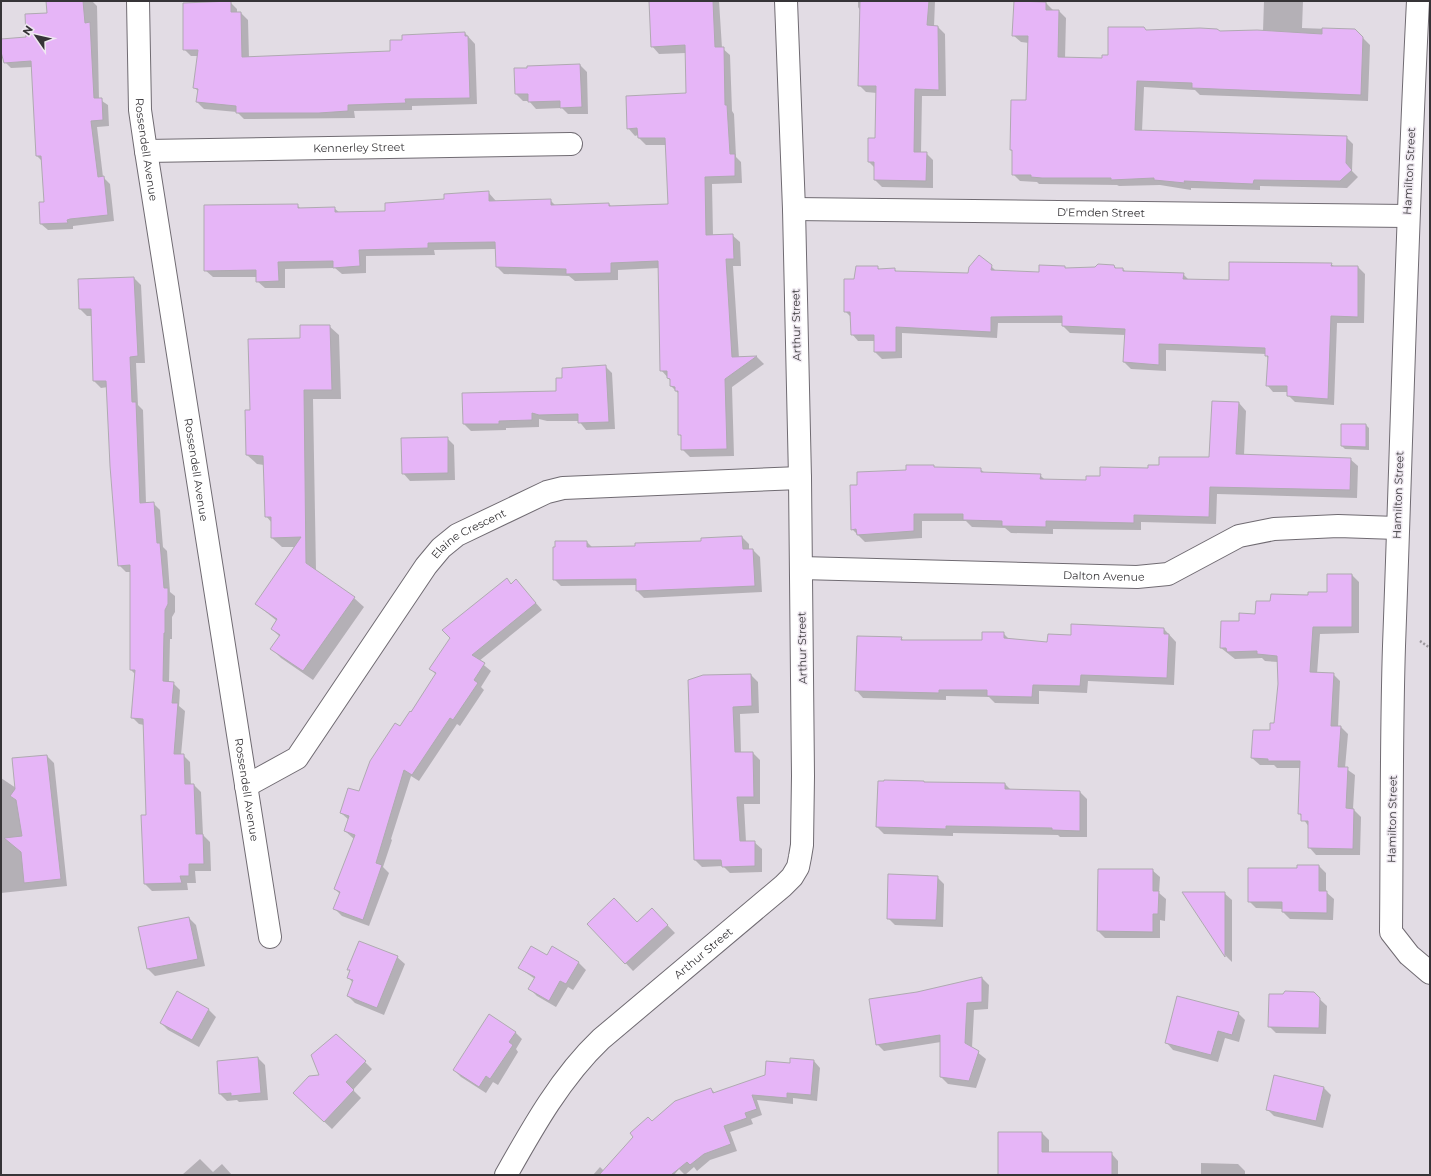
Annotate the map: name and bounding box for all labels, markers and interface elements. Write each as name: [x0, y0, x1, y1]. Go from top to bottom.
north arrow: [16, 16, 56, 56]
text: N: [19, 23, 36, 38]
street label: Rossendell Avenue: [133, 98, 161, 202]
street label: Hamilton Street: [1400, 126, 1418, 215]
street label: Kennerley Street: [313, 140, 406, 155]
street label: D'Emden Street: [1057, 205, 1146, 220]
street label: Arthur Street: [788, 288, 804, 361]
street label: Rossendell Avenue: [181, 417, 211, 523]
street label: Hamilton Street: [1389, 450, 1407, 539]
street label: Elaine Crescent: [428, 505, 509, 561]
street label: Dalton Avenue: [1063, 568, 1146, 584]
street label: Arthur Street: [794, 611, 810, 684]
street label: Rossendell Avenue: [232, 737, 262, 843]
street label: Hamilton Street: [1384, 775, 1400, 863]
street label: Arthur Street: [671, 924, 736, 982]

